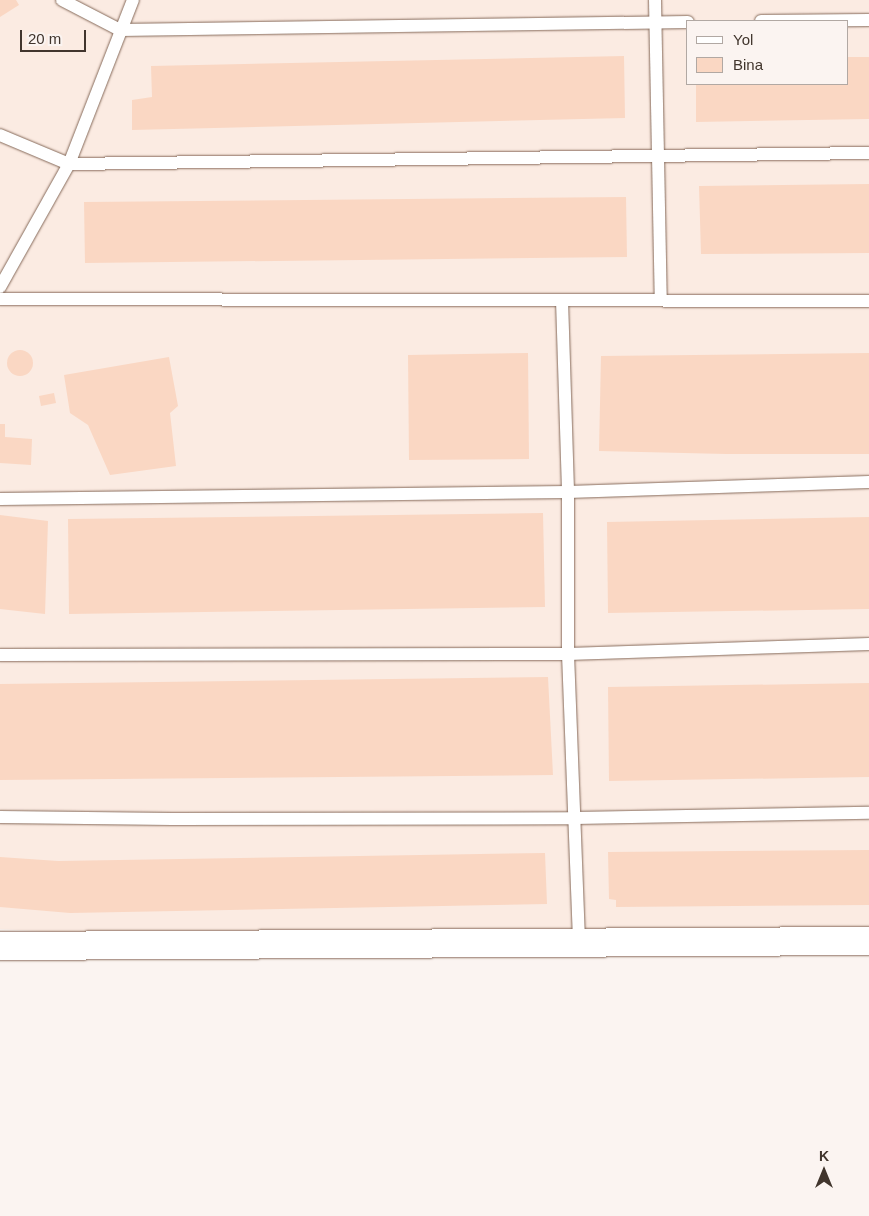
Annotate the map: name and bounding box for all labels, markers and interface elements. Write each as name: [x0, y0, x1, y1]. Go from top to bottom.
scale bar: [22, 20, 89, 52]
legend: [686, 20, 849, 85]
text: 20 m: [28, 30, 61, 47]
text: Yol: [733, 31, 753, 48]
text: Bina: [733, 56, 763, 73]
north arrow: [799, 1146, 849, 1196]
text: K: [819, 1148, 829, 1164]

